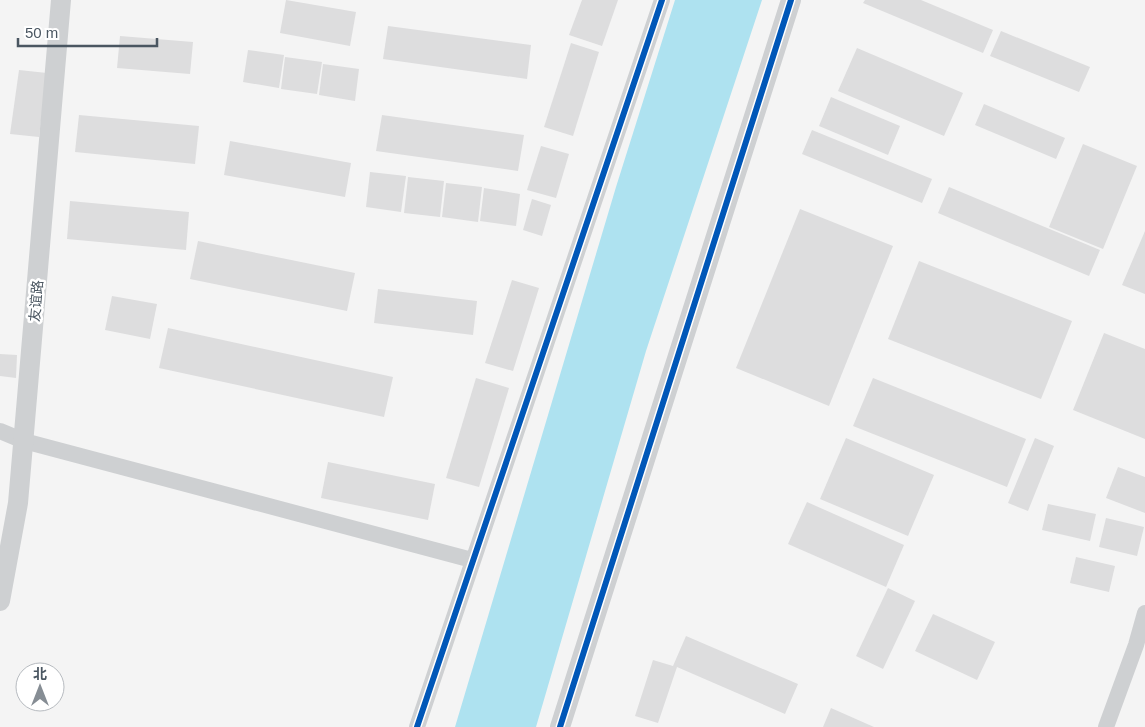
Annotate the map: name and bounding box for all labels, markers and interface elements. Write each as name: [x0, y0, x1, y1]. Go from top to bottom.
scale bar: [18, 15, 156, 47]
text: 50 m: [25, 24, 58, 41]
street label: 友谊路: [26, 279, 46, 323]
north arrow: [15, 662, 65, 712]
text: 北: [33, 666, 47, 682]

